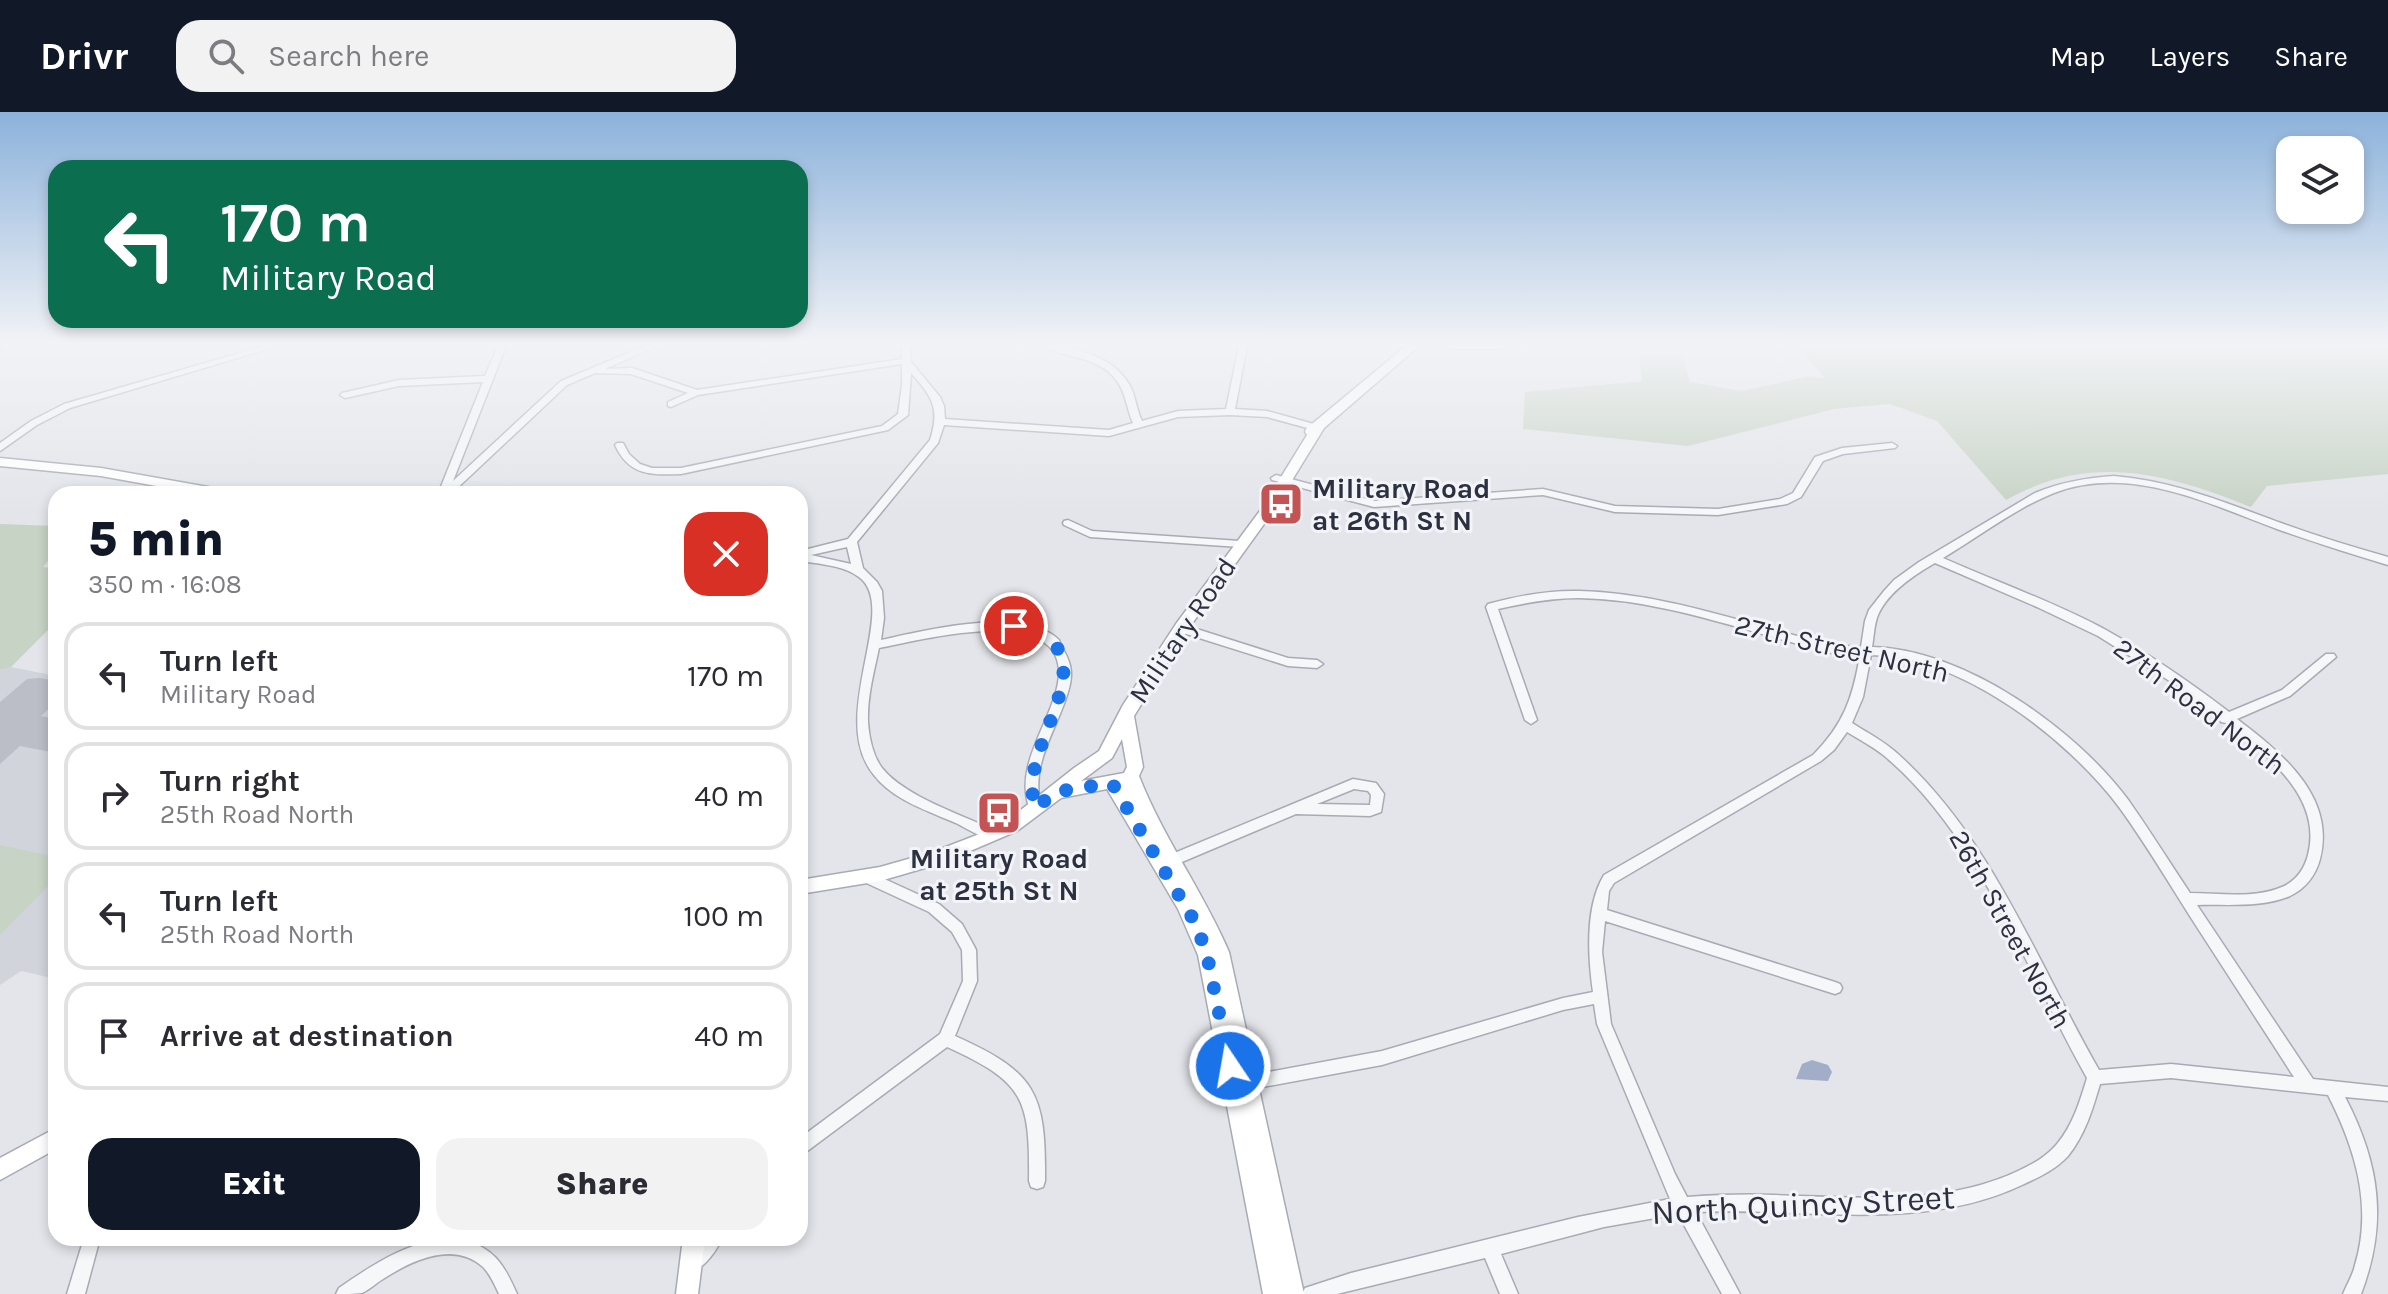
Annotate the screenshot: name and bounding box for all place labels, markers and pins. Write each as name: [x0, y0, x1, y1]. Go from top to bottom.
place label: Military Road at 26th St N: [1312, 472, 1490, 537]
bus stop icon: Military Road at 26th St N: [1257, 480, 1305, 528]
pin: [980, 592, 1048, 660]
bus stop icon: Military Road at 25th St N: [975, 789, 1023, 837]
place label: Military Road at 25th St N: [910, 842, 1088, 907]

